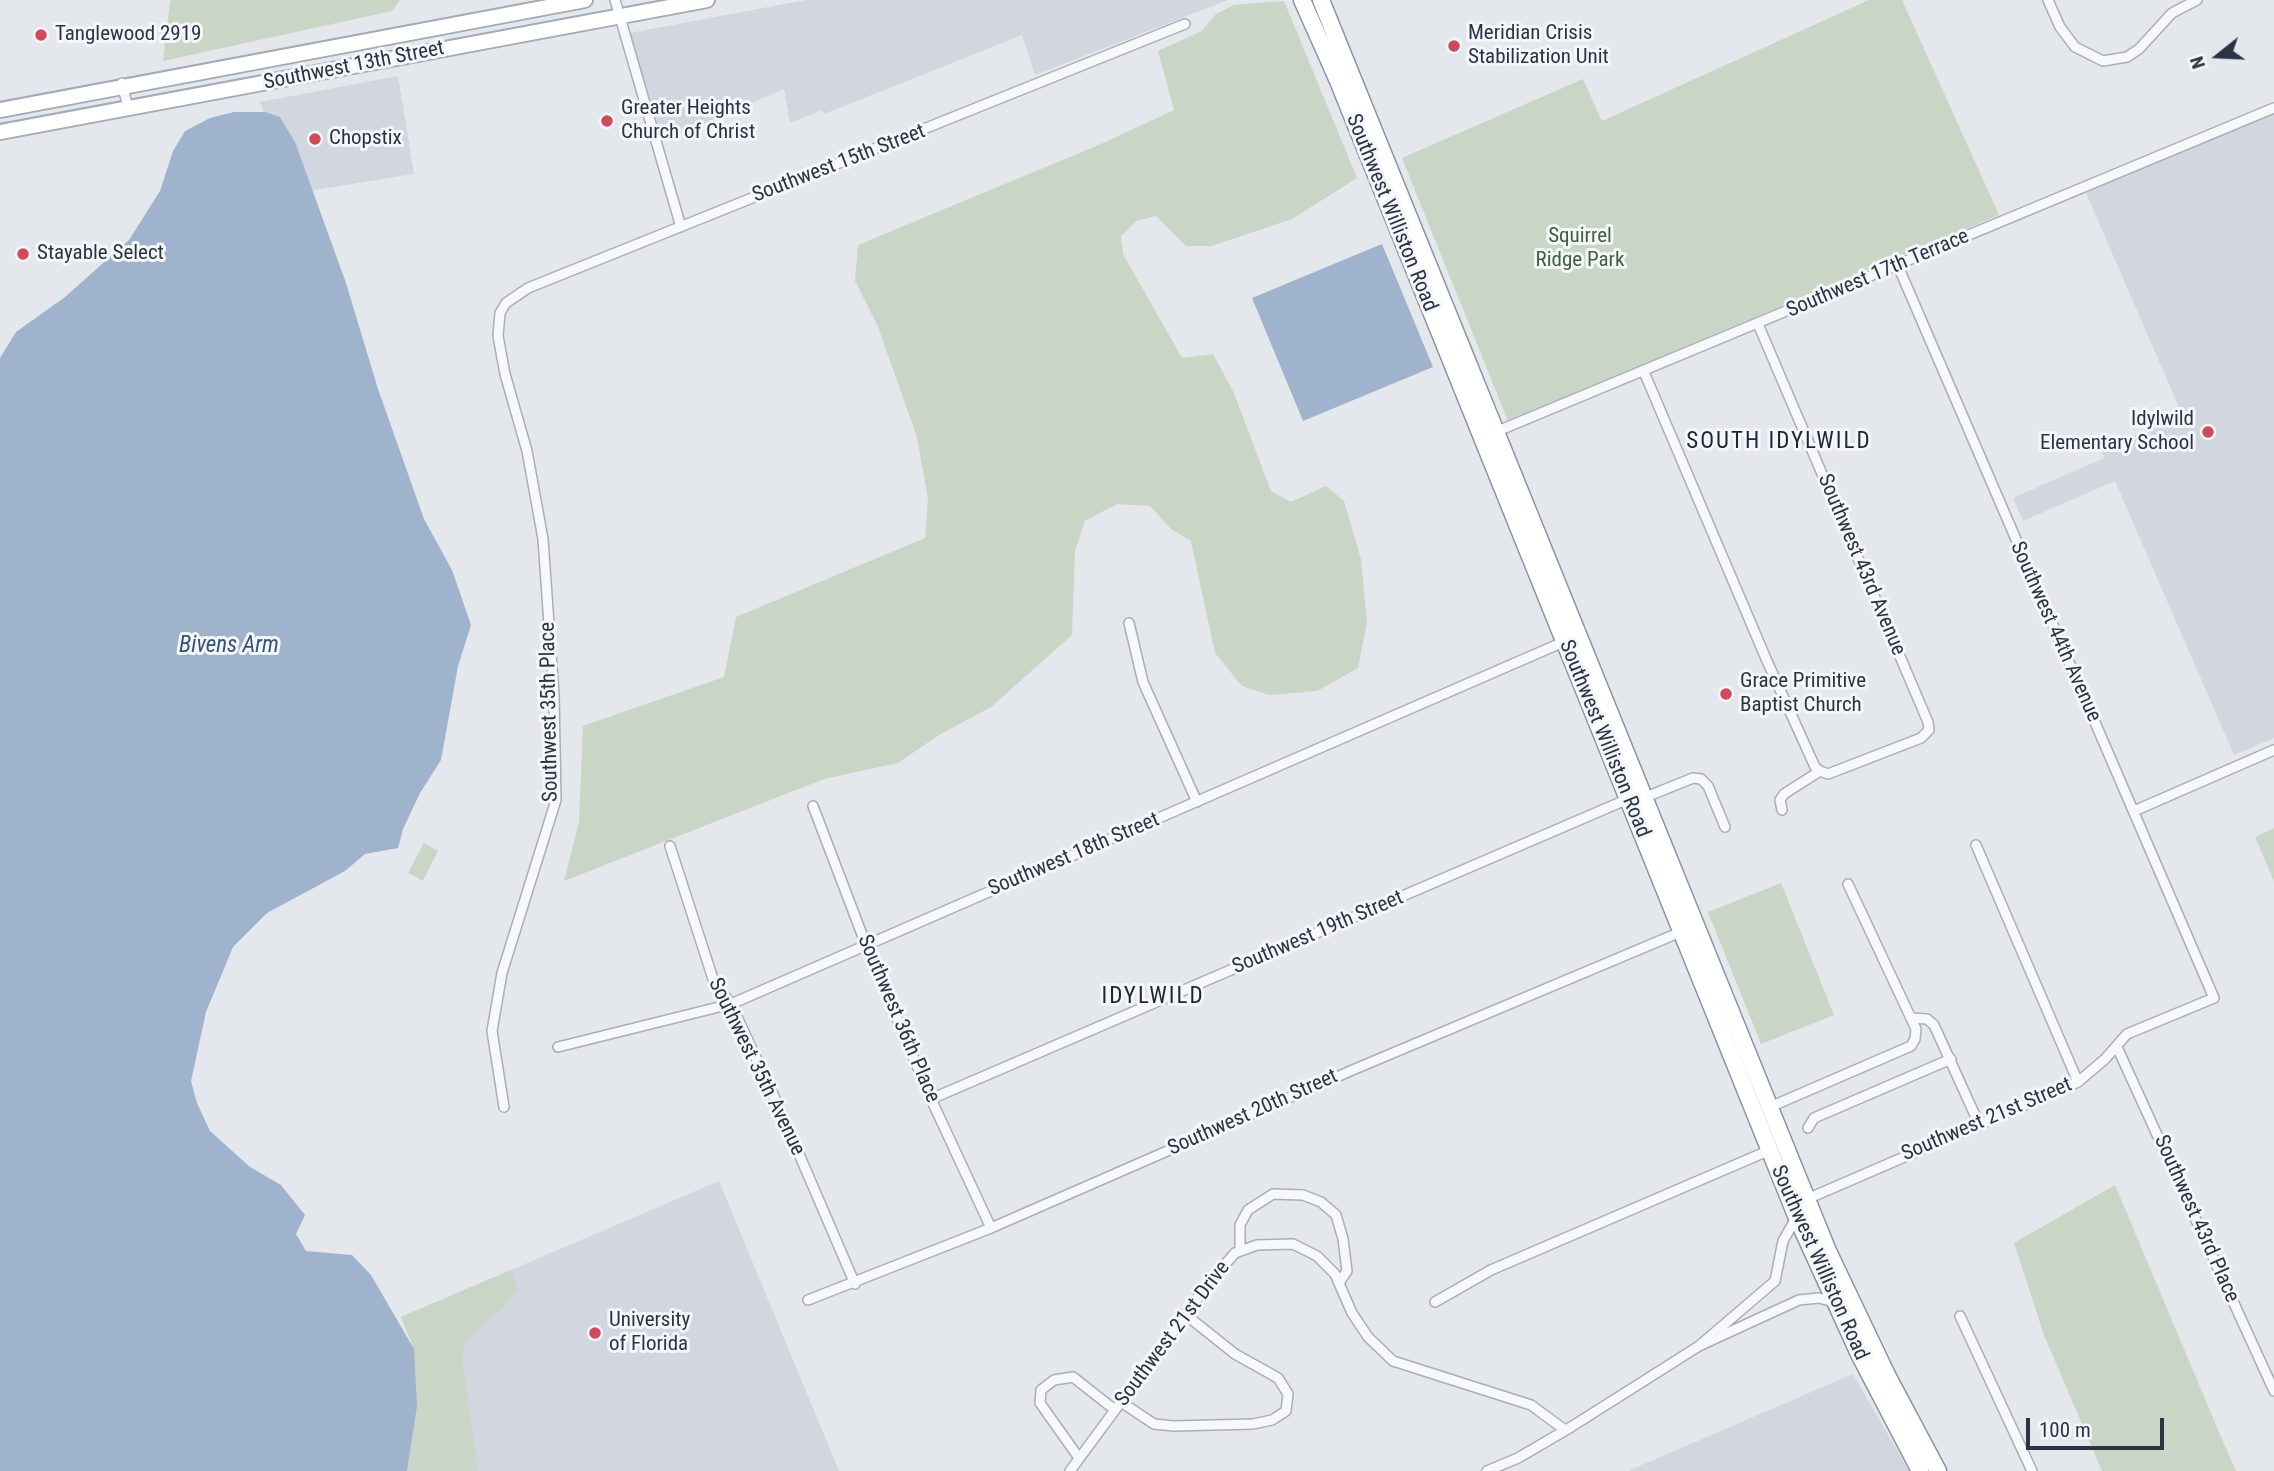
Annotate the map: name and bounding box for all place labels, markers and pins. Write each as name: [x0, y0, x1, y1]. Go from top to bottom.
place label: Meridian Crisis Stabilization Unit: [1468, 21, 1609, 71]
place label: Tanglewood 2919: [55, 22, 201, 48]
marker: Tanglewood 2919: [33, 27, 49, 43]
marker: Meridian Crisis Stabilization Unit: [1446, 38, 1462, 54]
place label: Greater Heights Church of Christ: [621, 96, 755, 146]
marker: Greater Heights Church of Christ: [599, 113, 615, 129]
place label: Chopstix: [329, 126, 402, 152]
marker: Chopstix: [307, 131, 323, 147]
place label: Stayable Select: [37, 241, 164, 267]
marker: Stayable Select: [15, 246, 31, 262]
place label: Idylwild Elementary School: [2040, 407, 2194, 457]
marker: Idylwild Elementary School: [2200, 424, 2216, 440]
place label: Grace Primitive Baptist Church: [1740, 669, 1866, 719]
marker: Grace Primitive Baptist Church: [1718, 686, 1734, 702]
place label: University of Florida: [609, 1308, 690, 1358]
marker: University of Florida: [587, 1325, 603, 1341]

